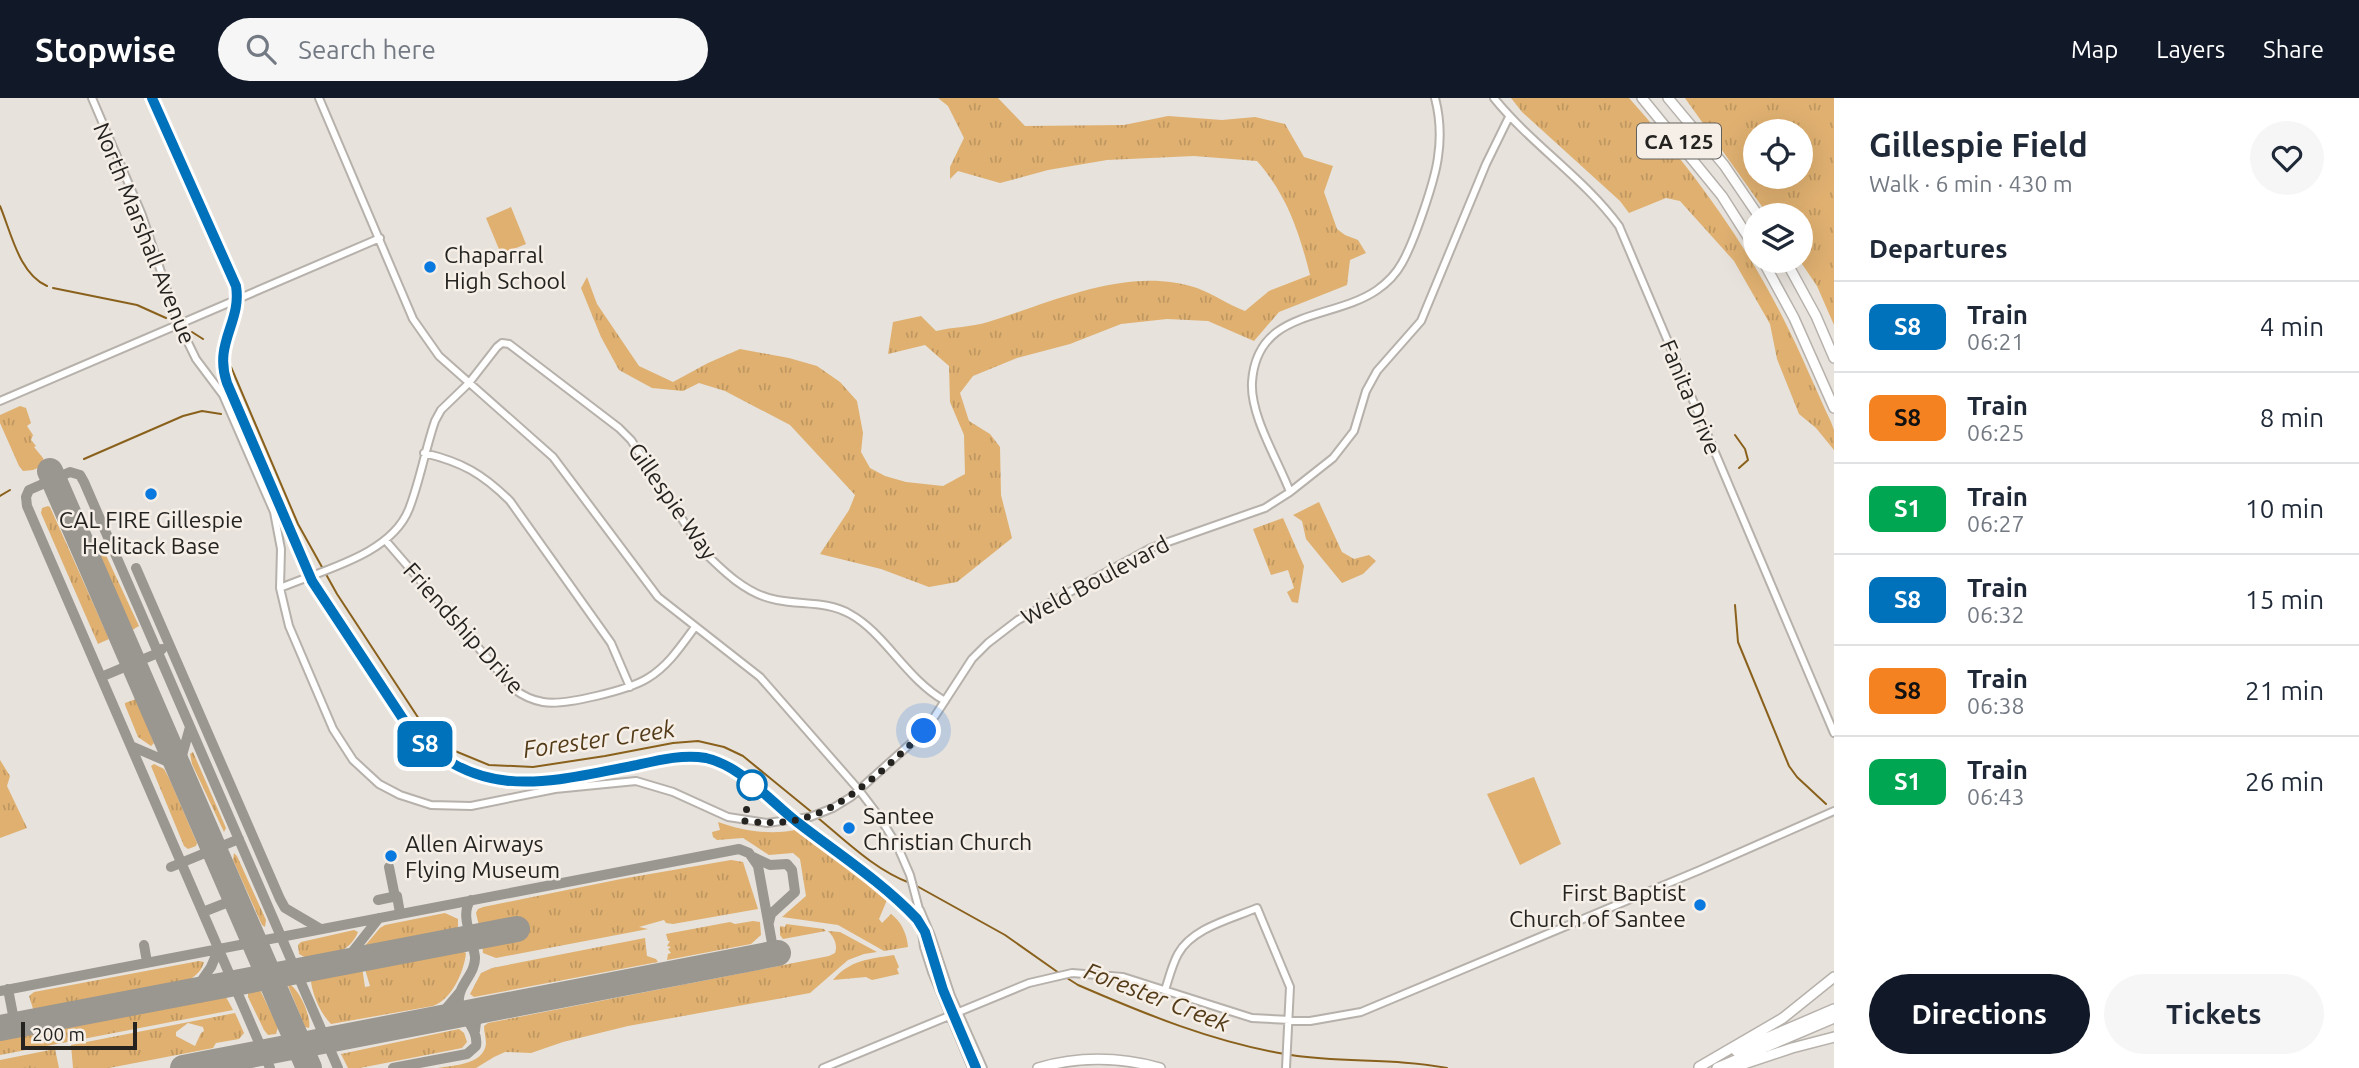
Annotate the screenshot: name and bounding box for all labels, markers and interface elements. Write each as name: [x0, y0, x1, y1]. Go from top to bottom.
search box: [218, 18, 708, 81]
icon: search: [242, 30, 280, 68]
text: Stopwise: [35, 31, 176, 68]
text: Search here: [298, 35, 436, 64]
text: Map: [2071, 36, 2118, 63]
text: Layers: [2156, 36, 2225, 63]
text: Share: [2263, 36, 2324, 63]
street label: North Marshall Avenue: [89, 119, 201, 347]
map controls: [1743, 119, 1813, 273]
button: locate: [1743, 119, 1813, 189]
button: heart: [2250, 121, 2324, 195]
road number: CA 125: [1637, 124, 1721, 158]
text: Gillespie Field: [1869, 126, 2088, 163]
text: Walk · 6 min · 430 m: [1869, 171, 2073, 196]
button: layers: [1743, 203, 1813, 273]
text: Departures: [1869, 234, 2007, 263]
place label: Chaparral High School: [444, 242, 566, 293]
marker: Chaparral High School: [422, 259, 438, 275]
text: Train: [1967, 300, 2028, 329]
text: 4 min: [2260, 312, 2324, 341]
text: S8: [1894, 313, 1921, 340]
text: 06:21: [1967, 329, 2025, 354]
street label: Fanita Drive: [1656, 336, 1726, 458]
text: Train: [1967, 391, 2028, 420]
text: 8 min: [2260, 403, 2324, 432]
text: S8: [1894, 404, 1921, 431]
text: 06:25: [1967, 420, 2025, 445]
street label: Gillespie Way: [624, 438, 722, 564]
text: Train: [1967, 482, 2028, 511]
marker: CAL FIRE Gillespie Helitack Base: [143, 486, 159, 502]
text: 10 min: [2245, 494, 2324, 523]
text: S1: [1894, 495, 1921, 522]
place label: CAL FIRE Gillespie Helitack Base: [59, 507, 243, 558]
text: 06:27: [1967, 511, 2025, 536]
street label: Weld Boulevard: [1017, 531, 1173, 629]
street label: Friendship Drive: [399, 558, 529, 698]
text: Train: [1967, 573, 2028, 602]
text: 15 min: [2245, 585, 2324, 614]
text: S8: [1894, 586, 1921, 613]
text: 06:32: [1967, 602, 2025, 627]
text: Train: [1967, 664, 2028, 693]
text: 21 min: [2245, 676, 2324, 705]
text: S8: [1894, 677, 1921, 704]
text: 06:38: [1967, 693, 2025, 718]
your location: [906, 713, 941, 748]
water label: Forester Creek: [521, 715, 677, 763]
line badge: S8: [394, 721, 457, 767]
text: S8: [411, 730, 439, 757]
text: Train: [1967, 755, 2028, 784]
text: 26 min: [2245, 767, 2324, 796]
text: S1: [1894, 768, 1921, 795]
unlabelled marker: [737, 770, 767, 800]
text: 06:43: [1967, 784, 2025, 809]
place label: Santee Christian Church: [863, 803, 1032, 854]
marker: Santee Christian Church: [841, 820, 857, 836]
place label: Allen Airways Flying Museum: [405, 831, 560, 882]
marker: Allen Airways Flying Museum: [383, 848, 399, 864]
place label: First Baptist Church of Santee: [1509, 880, 1686, 931]
marker: First Baptist Church of Santee: [1692, 897, 1708, 913]
water label: Forester Creek: [1081, 957, 1234, 1037]
button: Directions: [1869, 974, 2090, 1054]
button: Tickets: [2104, 974, 2324, 1054]
scale bar: [21, 1019, 136, 1051]
text: 200 m: [32, 1023, 85, 1045]

